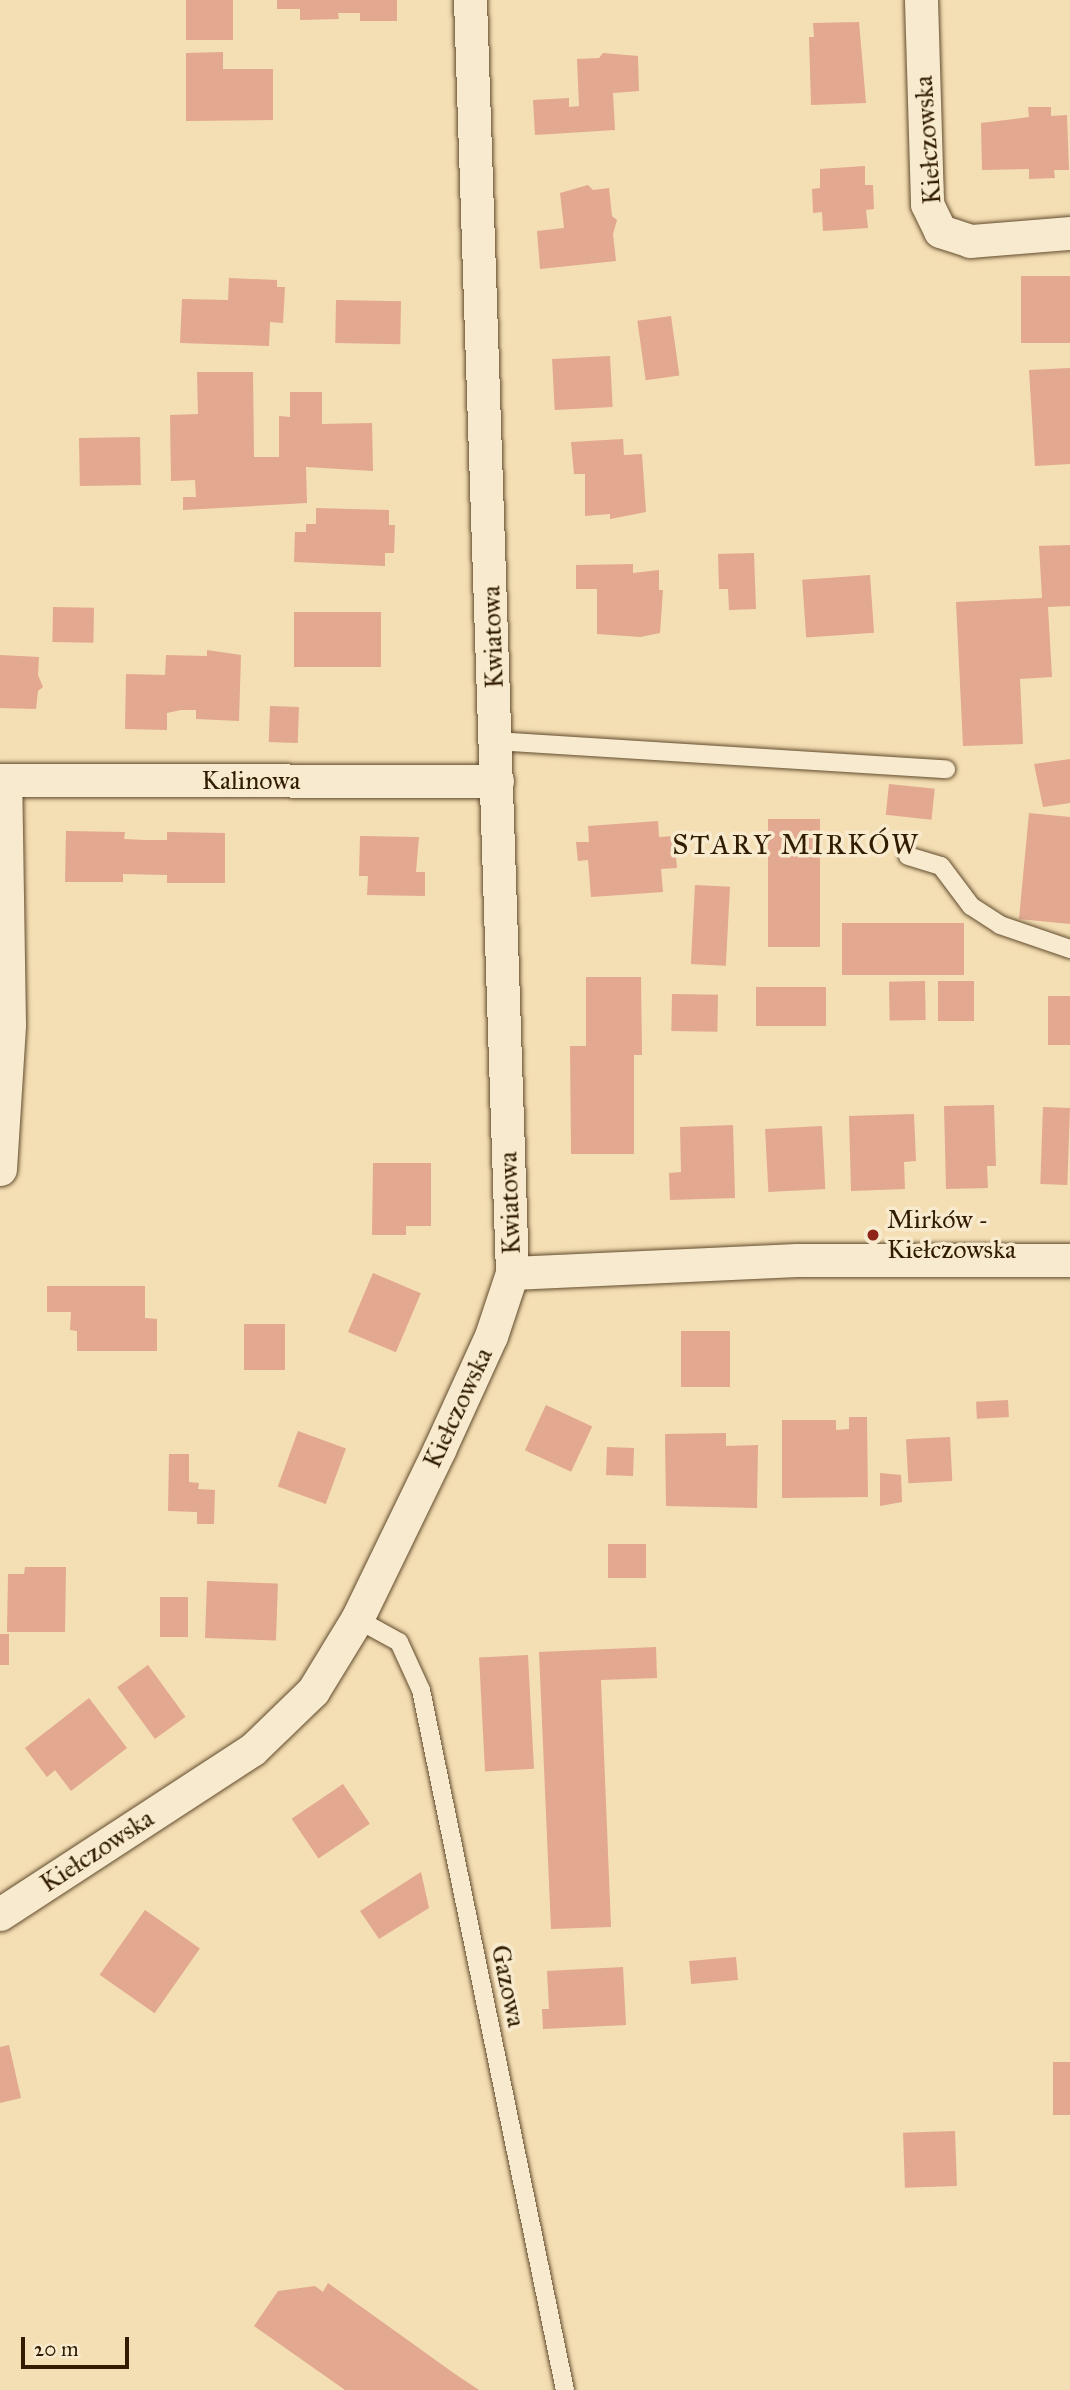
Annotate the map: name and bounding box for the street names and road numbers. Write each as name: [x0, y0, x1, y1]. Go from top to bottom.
street label: Kiełczowska: [908, 75, 948, 205]
street label: Kwiatowa: [476, 585, 510, 689]
street label: Kalinowa: [202, 765, 300, 797]
street label: Kwiatowa: [493, 1151, 527, 1255]
street label: Kiełczowska: [417, 1343, 499, 1473]
street label: Kiełczowska: [34, 1803, 160, 1899]
street label: Gazowa: [484, 1942, 532, 2030]

